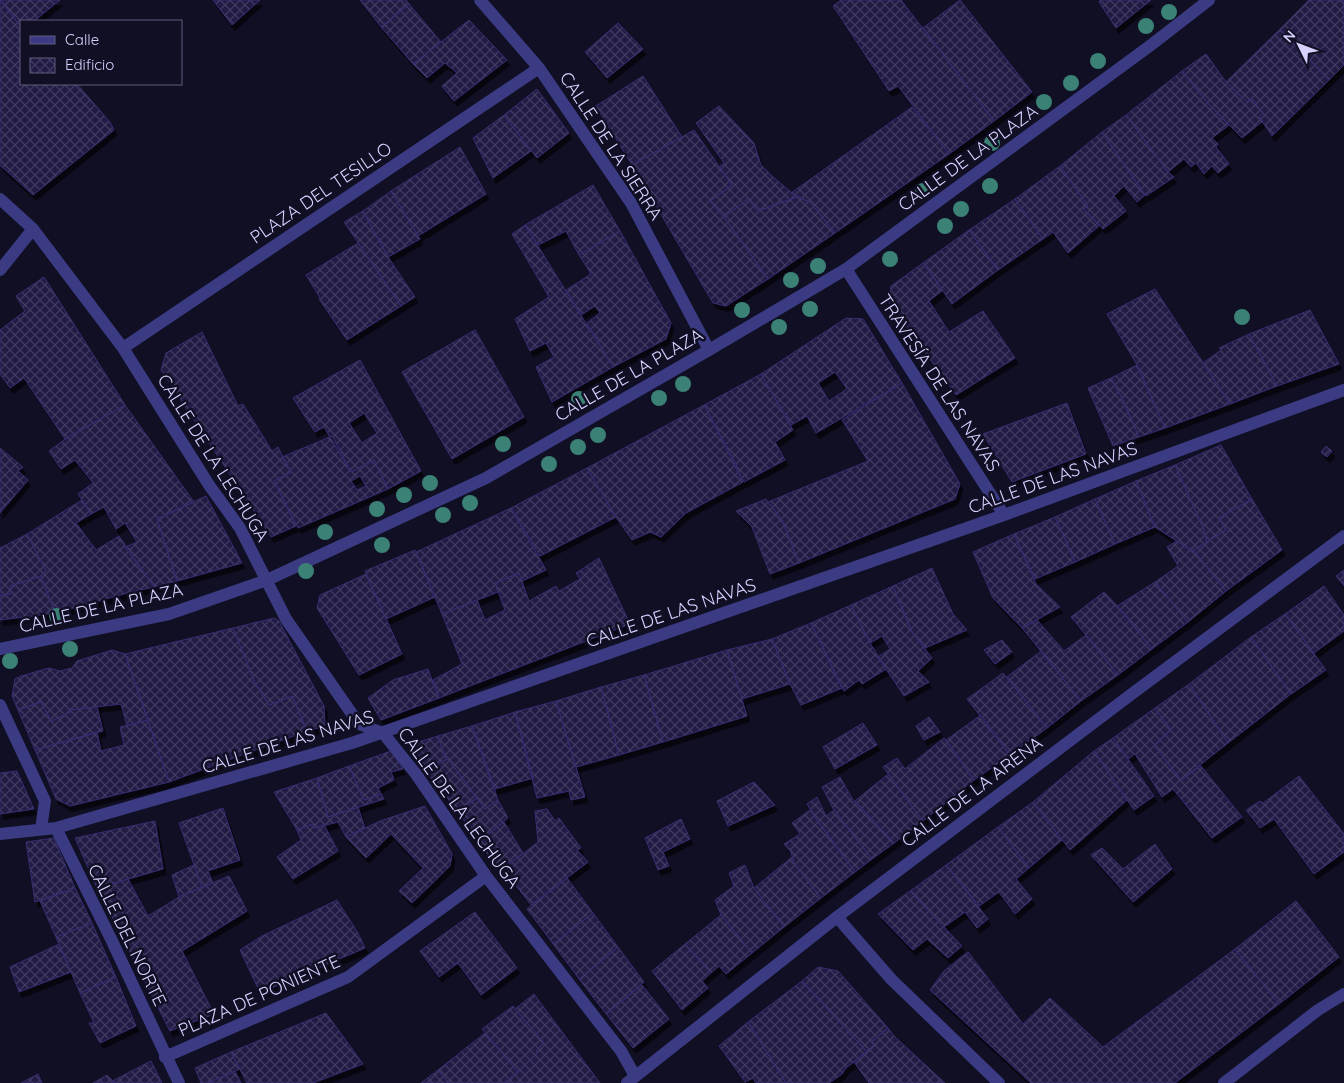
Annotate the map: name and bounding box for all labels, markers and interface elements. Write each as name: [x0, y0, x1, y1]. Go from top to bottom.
legend: [20, 20, 182, 85]
north arrow: [1274, 20, 1324, 70]
text: N: [1279, 26, 1299, 46]
text: Calle: [65, 30, 99, 49]
text: Edificio: [65, 55, 114, 74]
street label: CALLE DE LA SIERRA: [555, 67, 668, 225]
street label: CALLE DE LA PLAZA: [893, 99, 1042, 216]
street label: PLAZA DEL TESILLO: [245, 137, 396, 249]
street label: TRAVESÍA DE LAS NAVAS: [873, 290, 1005, 476]
street label: CALLE DE LA PLAZA: [551, 323, 707, 426]
street label: CALLE DE LA LECHUGA: [152, 370, 275, 546]
street label: CALLE DE LAS NAVAS: [965, 436, 1141, 519]
street label: CALLE DE LAS NAVAS: [583, 573, 759, 652]
street label: CALLE DE LA PLAZA: [17, 577, 185, 638]
street label: CALLE DE LAS NAVAS: [199, 704, 376, 779]
street label: CALLE DE LA LECHUGA: [393, 723, 526, 893]
street label: CALLE DE LA ARENA: [897, 731, 1047, 852]
street label: CALLE DEL NORTE: [83, 860, 172, 1010]
street label: PLAZA DE PONIENTE: [174, 950, 343, 1042]

